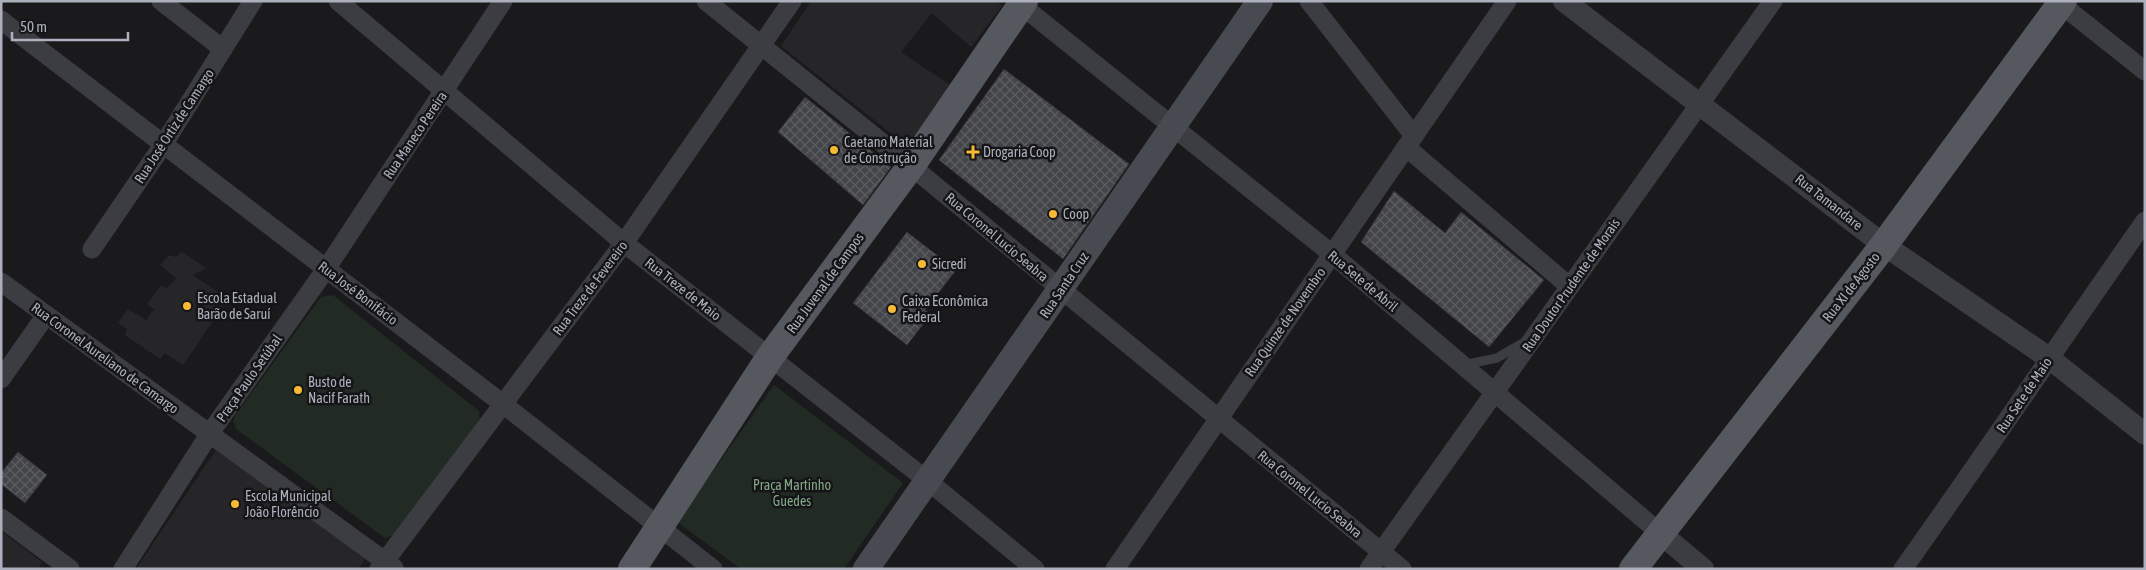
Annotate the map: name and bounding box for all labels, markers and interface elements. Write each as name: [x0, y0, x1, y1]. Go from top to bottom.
scale bar: [12, 10, 129, 42]
text: 50 m: [20, 18, 47, 35]
street label: Rua José Ortiz de Camargo: [131, 66, 217, 186]
street label: Rua Maneco Pereira: [380, 88, 450, 182]
place label: Caetano Material de Construção: [844, 134, 933, 166]
marker: Caetano Material de Construção: [828, 144, 840, 156]
place label: Drogaria Coop: [983, 144, 1056, 160]
marker: Drogaria Coop: [967, 146, 979, 158]
street label: Rua Tamandare: [1792, 171, 1866, 233]
street label: Rua Coronel Lucio Seabra: [942, 189, 1052, 285]
place label: Coop: [1063, 206, 1089, 222]
marker: Coop: [1047, 208, 1059, 220]
street label: Rua Doutor Prudente de Morais: [1519, 215, 1623, 355]
street label: Rua Juvenal de Campos: [783, 230, 867, 336]
street label: Rua Treze de Fevereiro: [549, 238, 631, 338]
street label: Rua Sete de Abril: [1325, 247, 1401, 315]
street label: Rua Santa Cruz: [1036, 249, 1092, 321]
street label: Rua XI de Agosto: [1819, 249, 1883, 325]
street label: Rua Treze de Maio: [642, 254, 724, 324]
place label: Sicredi: [932, 256, 967, 272]
street label: Rua José Bonifácio: [315, 258, 401, 328]
marker: Sicredi: [916, 258, 928, 270]
street label: Rua Quinze de Novembro: [1241, 264, 1329, 380]
place label: Escola Estadual Barão de Saruí: [197, 290, 277, 322]
place label: Caixa Econômica Federal: [902, 293, 988, 325]
street label: Rua Coronel Aureliano de Camargo: [28, 299, 182, 417]
marker: Escola Estadual Barão de Saruí: [181, 300, 193, 312]
marker: Caixa Econômica Federal: [886, 303, 898, 315]
street label: Praça Paulo Setúbal: [213, 331, 285, 425]
street label: Rua Sete de Maio: [1993, 354, 2055, 436]
place label: Busto de Nacif Farath: [308, 374, 370, 406]
marker: Busto de Nacif Farath: [292, 384, 304, 396]
street label: Rua Coronel Lucio Seabra: [1255, 447, 1365, 541]
park label: Praça Martinho Guedes: [753, 477, 831, 509]
place label: Escola Municipal João Florêncio: [245, 488, 332, 520]
marker: Escola Municipal João Florêncio: [229, 498, 241, 510]

